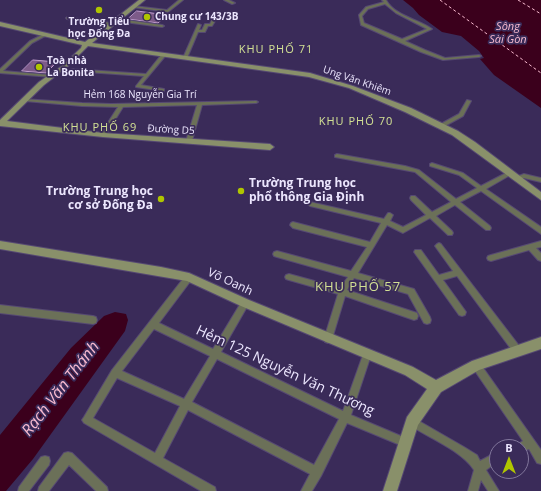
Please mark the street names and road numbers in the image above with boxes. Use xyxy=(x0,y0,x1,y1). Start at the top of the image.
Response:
street label: Ung Văn Khiêm xyxy=(321,64,393,98)
street label: Hẻm 168 Nguyễn Gia Trí xyxy=(83,89,197,101)
street label: Đường D5 xyxy=(147,123,195,137)
street label: Võ Oanh xyxy=(205,265,255,299)
street label: Hẻm 125 Nguyễn Văn Thương xyxy=(193,322,377,420)

